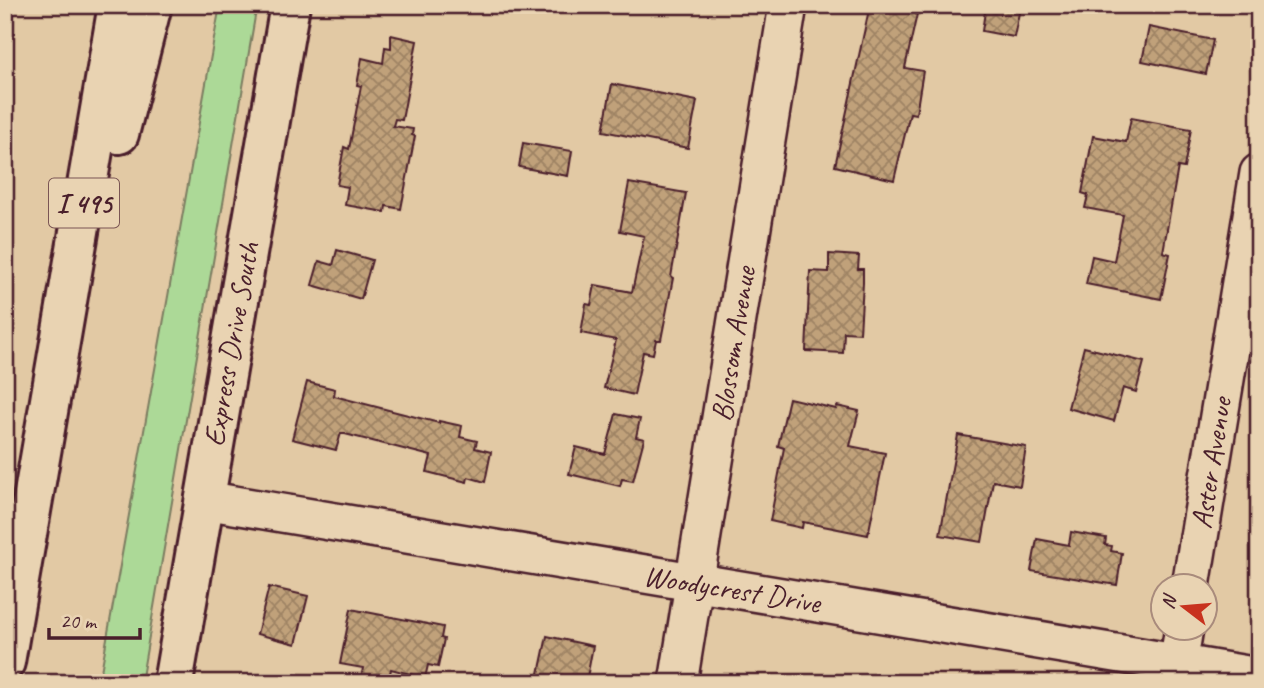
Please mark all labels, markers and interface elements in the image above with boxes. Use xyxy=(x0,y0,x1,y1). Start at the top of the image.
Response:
road number: I 495 xyxy=(49,178,119,228)
street label: Express Drive South xyxy=(194,239,268,449)
street label: Blossom Avenue xyxy=(702,262,764,424)
street label: Aster Avenue xyxy=(1182,393,1240,531)
street label: Woodycrest Drive xyxy=(641,556,825,622)
north arrow xyxy=(1148,572,1218,642)
text: N xyxy=(1155,591,1183,612)
scale bar xyxy=(49,597,140,641)
text: 20 m xyxy=(60,608,98,634)

